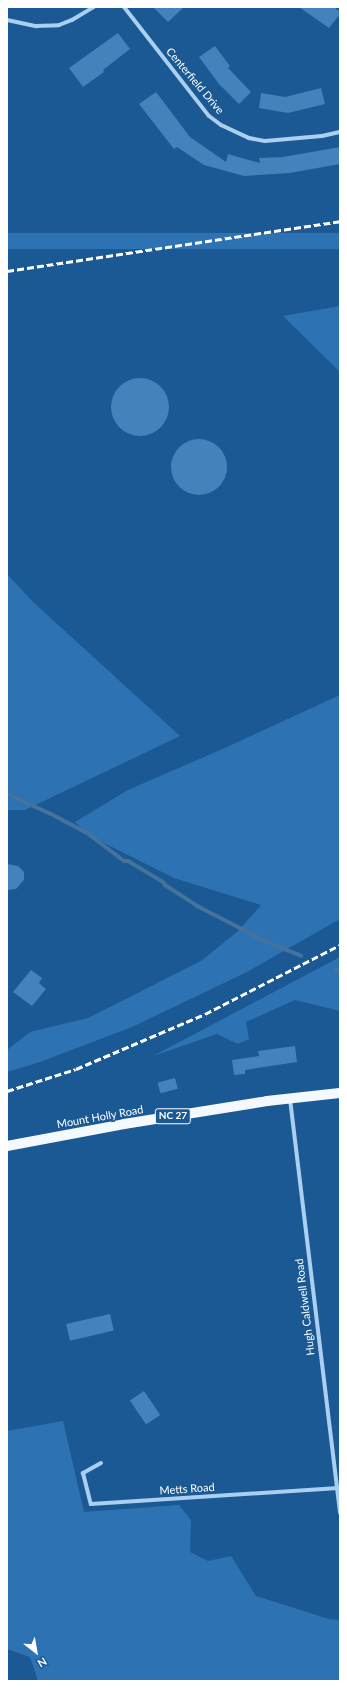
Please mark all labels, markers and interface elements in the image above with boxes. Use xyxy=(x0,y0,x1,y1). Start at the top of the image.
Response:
street label: Centerfield Drive xyxy=(163,45,227,117)
street label: Mount Holly Road xyxy=(56,1103,144,1131)
road number: NC 27 xyxy=(154,1108,192,1124)
street label: Hugh Caldwell Road xyxy=(293,1258,317,1356)
street label: Metts Road xyxy=(159,1480,215,1498)
north arrow xyxy=(16,1632,56,1672)
text: N xyxy=(35,1655,49,1670)

